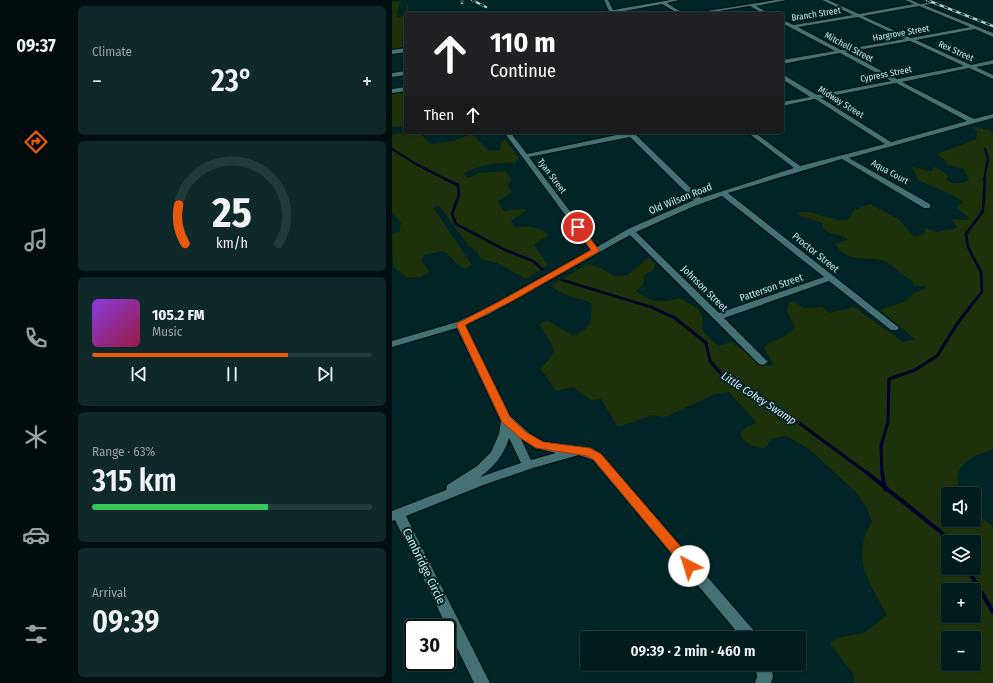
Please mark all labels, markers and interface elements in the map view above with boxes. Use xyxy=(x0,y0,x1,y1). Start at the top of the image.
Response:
street label: Branch Street xyxy=(791,5,841,23)
street label: Hargrove Street xyxy=(872,23,930,43)
text: 110 m xyxy=(490,26,556,59)
icon: ahead xyxy=(424,28,476,80)
street label: Mitchell Street xyxy=(823,30,875,64)
text: 09:37 xyxy=(16,35,56,57)
street label: Rex Street xyxy=(937,39,975,63)
text: Climate xyxy=(92,44,132,59)
text: Continue xyxy=(490,60,556,82)
text: 23° xyxy=(211,63,253,99)
street label: Cypress Street xyxy=(859,64,913,84)
text: − xyxy=(92,68,102,95)
text: + xyxy=(362,68,372,95)
street label: Midway Street xyxy=(816,84,866,120)
icon: ahead xyxy=(462,104,484,126)
text: Then xyxy=(424,106,454,124)
icon: directions xyxy=(22,128,50,156)
street label: Tyan Street xyxy=(536,157,568,195)
street label: Aqua Court xyxy=(870,158,910,186)
street label: Old Wilson Road xyxy=(647,181,714,217)
text: 25 xyxy=(211,188,252,238)
pin xyxy=(561,210,595,244)
icon: arrive xyxy=(567,216,589,238)
icon: music xyxy=(22,226,50,254)
street label: Proctor Street xyxy=(790,230,842,276)
text: km/h xyxy=(216,235,248,252)
street label: Johnson Street xyxy=(679,263,730,315)
street label: Patterson Street xyxy=(738,271,805,304)
text: 105.2 FM xyxy=(152,306,204,324)
icon: phone xyxy=(22,324,50,352)
text: Music xyxy=(152,324,182,339)
icon: previous xyxy=(128,363,150,385)
icon: pause xyxy=(221,363,243,385)
icon: next xyxy=(314,363,336,385)
water label: Little Cokey Swamp xyxy=(719,369,799,428)
icon: climate xyxy=(22,423,50,451)
text: Range · 63% xyxy=(92,444,155,459)
text: 315 km xyxy=(92,463,177,499)
map controls xyxy=(941,487,981,671)
button: sound xyxy=(941,487,981,527)
icon: car xyxy=(22,521,50,549)
street label: Cambridge Circle xyxy=(400,526,448,606)
button: layers xyxy=(941,535,981,575)
position arrow xyxy=(668,545,710,587)
button: + xyxy=(941,583,981,623)
text: Arrival xyxy=(92,585,126,600)
text: 09:39 xyxy=(92,604,159,640)
speed limit sign: 30 xyxy=(404,619,456,671)
icon: filters xyxy=(22,620,50,648)
button: − xyxy=(941,631,981,671)
text: 09:39 · 2 min · 460 m xyxy=(631,642,755,660)

